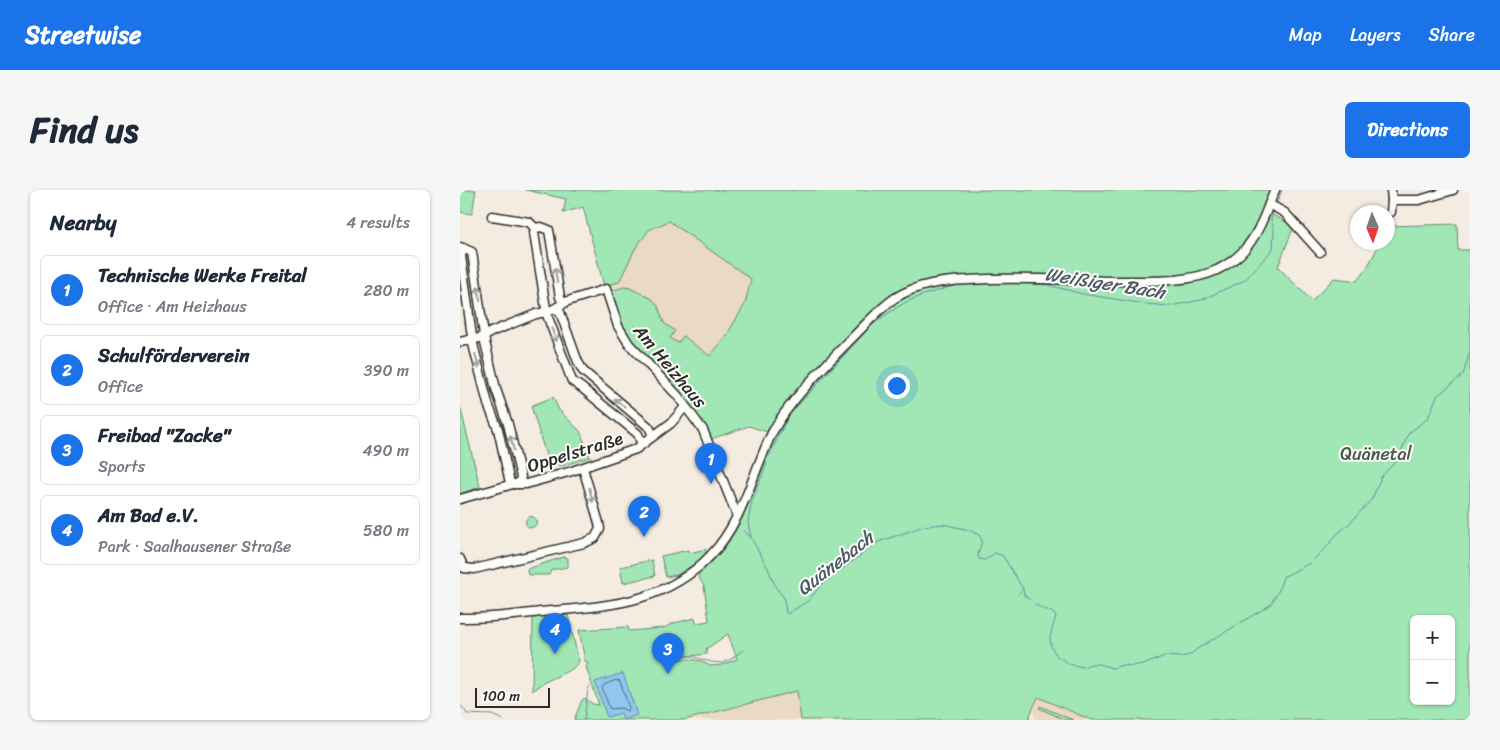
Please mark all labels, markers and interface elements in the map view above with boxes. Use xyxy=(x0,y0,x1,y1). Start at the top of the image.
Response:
text: Streetwise xyxy=(25,14,141,56)
text: Map xyxy=(1289,19,1322,51)
text: Layers xyxy=(1350,19,1401,51)
text: Share xyxy=(1429,19,1475,51)
text: Find us xyxy=(30,99,138,161)
button: Directions xyxy=(1345,102,1470,158)
text: Nearby xyxy=(50,204,116,242)
north arrow xyxy=(1350,205,1395,250)
text: 4 results xyxy=(346,208,410,237)
water label: Weißiger Bach xyxy=(1043,257,1169,309)
text: Technische Werke Freital xyxy=(98,259,307,292)
one-way arrow xyxy=(551,267,561,283)
text: 1 xyxy=(64,276,70,305)
text: 280 m xyxy=(364,276,409,305)
one-way arrow xyxy=(474,287,484,303)
text: Office · Am Heizhaus xyxy=(98,292,247,321)
street label: Am Heizhaus xyxy=(624,316,716,416)
one-way arrow xyxy=(550,327,559,343)
text: Schulförderverein xyxy=(98,339,249,372)
one-way arrow xyxy=(473,352,483,368)
text: 2 xyxy=(62,356,72,385)
text: 390 m xyxy=(364,356,409,385)
text: Office xyxy=(98,372,143,401)
your location xyxy=(884,373,910,399)
one-way arrow xyxy=(613,397,626,408)
text: Freibad "Zacke" xyxy=(98,419,231,452)
street label: Oppelstraße xyxy=(523,422,627,482)
one-way arrow xyxy=(507,435,516,451)
text: 3 xyxy=(63,436,71,465)
text: 490 m xyxy=(363,436,409,465)
park label: Quänetal xyxy=(1340,438,1413,470)
pin: 1 xyxy=(695,443,727,484)
text: Sports xyxy=(98,452,145,481)
one-way arrow xyxy=(587,487,596,503)
pin: 2 xyxy=(628,496,660,537)
text: Am Bad e.V. xyxy=(98,499,199,532)
text: 4 xyxy=(62,516,72,545)
text: 580 m xyxy=(363,516,409,545)
water label: Quänebach xyxy=(789,521,883,604)
text: Park · Saalhausener Straße xyxy=(98,532,291,561)
pin: 4 xyxy=(539,613,571,654)
map controls xyxy=(1410,615,1455,705)
button: + xyxy=(1410,615,1455,660)
pin: 3 xyxy=(652,633,684,674)
button: − xyxy=(1410,660,1455,705)
text: 100 m xyxy=(482,684,520,709)
scale bar xyxy=(475,685,550,708)

